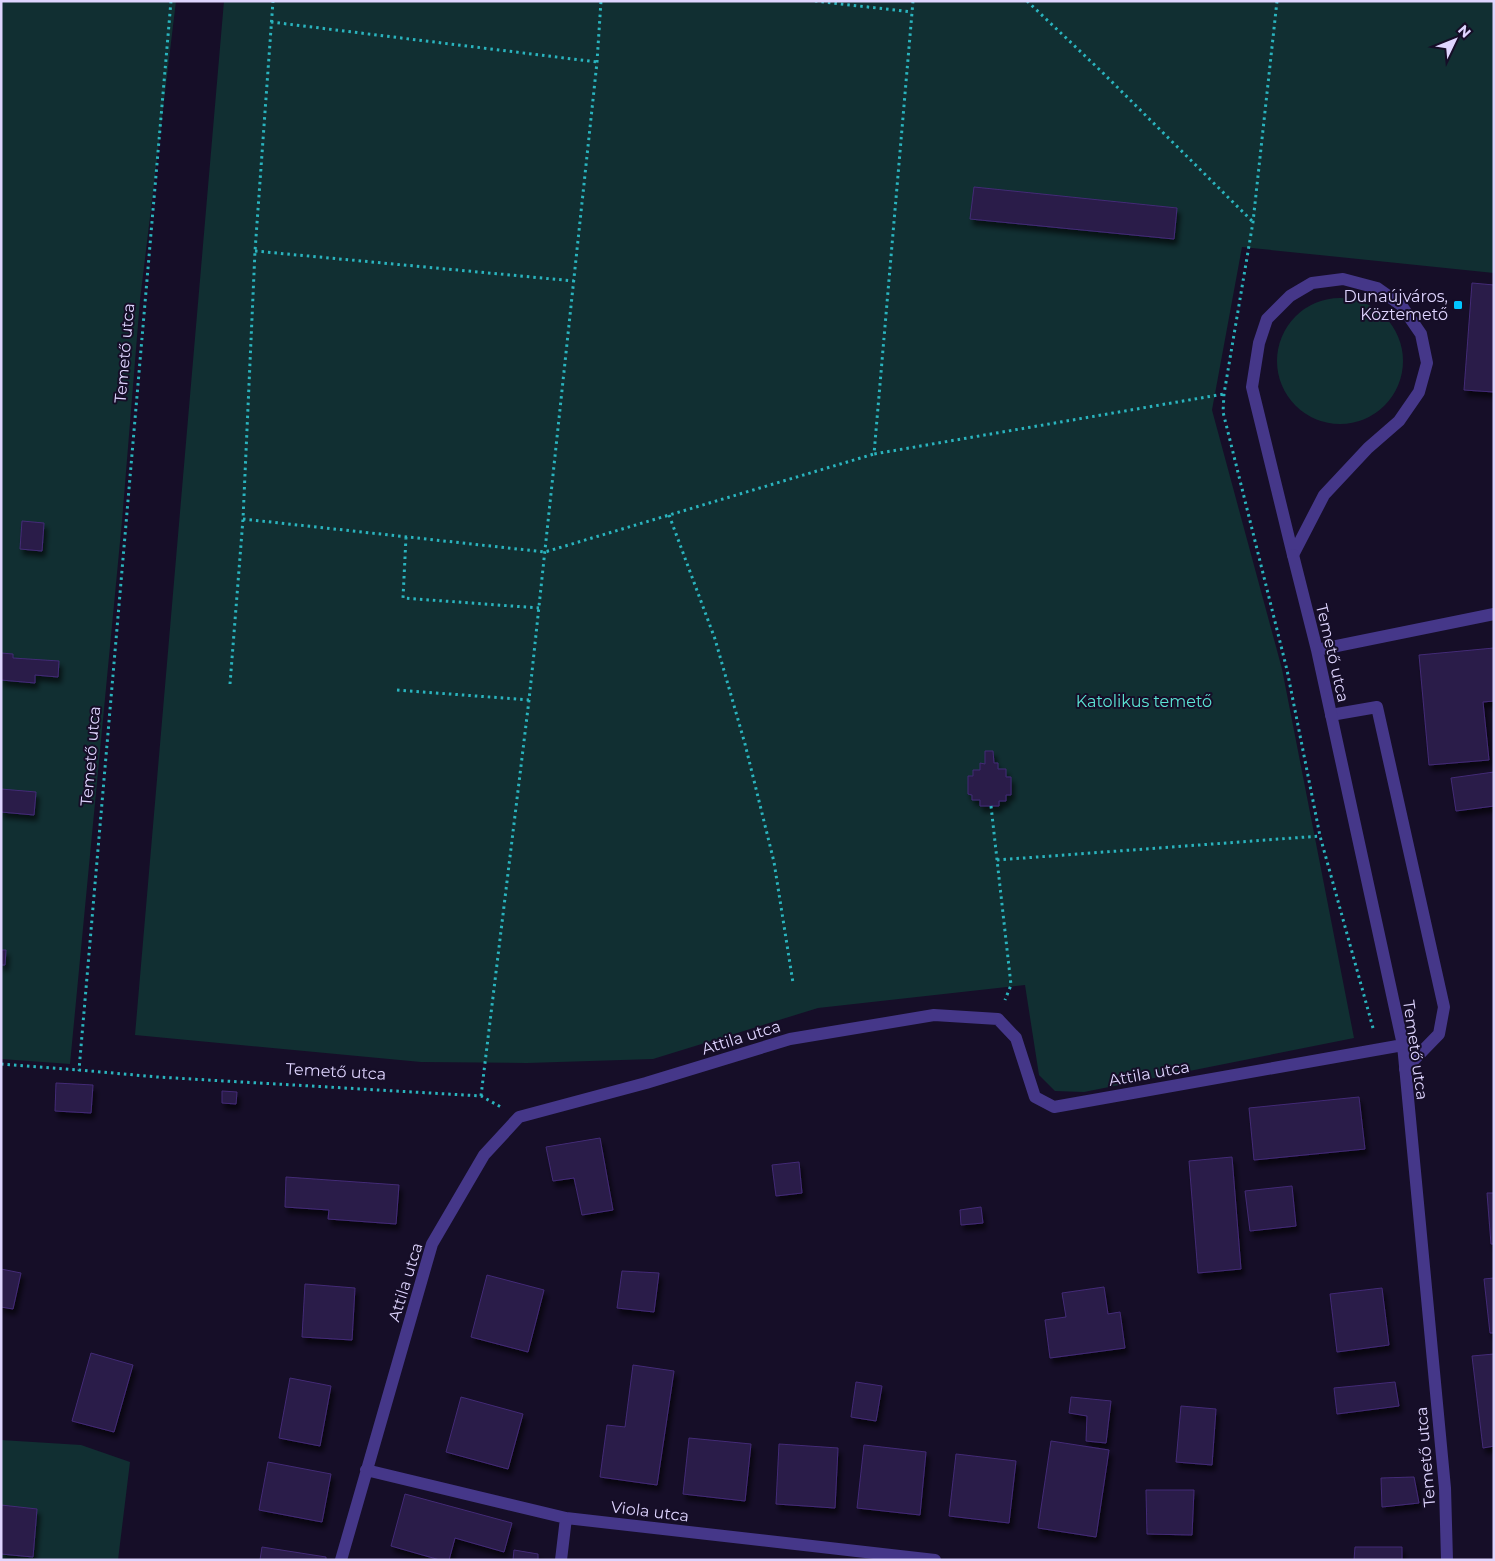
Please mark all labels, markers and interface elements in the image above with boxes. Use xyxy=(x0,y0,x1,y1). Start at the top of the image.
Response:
north arrow xyxy=(1430,15,1480,65)
text: N xyxy=(1454,21,1475,41)
place label: Dunaújváros, Köztemető xyxy=(1343,287,1448,324)
marker: Dunaújváros, Köztemető xyxy=(1452,299,1464,311)
street label: Temető utca xyxy=(111,302,138,404)
street label: Temető utca xyxy=(1312,602,1353,704)
park label: Katolikus temető xyxy=(1076,692,1212,711)
street label: Temető utca xyxy=(77,705,104,807)
street label: Temető utca xyxy=(1399,999,1432,1101)
street label: Attila utca xyxy=(699,1016,783,1059)
street label: Attila utca xyxy=(1107,1057,1191,1090)
street label: Temető utca xyxy=(285,1059,387,1084)
street label: Attila utca xyxy=(384,1240,427,1324)
street label: Temető utca xyxy=(1412,1406,1439,1508)
street label: Viola utca xyxy=(610,1497,690,1526)

